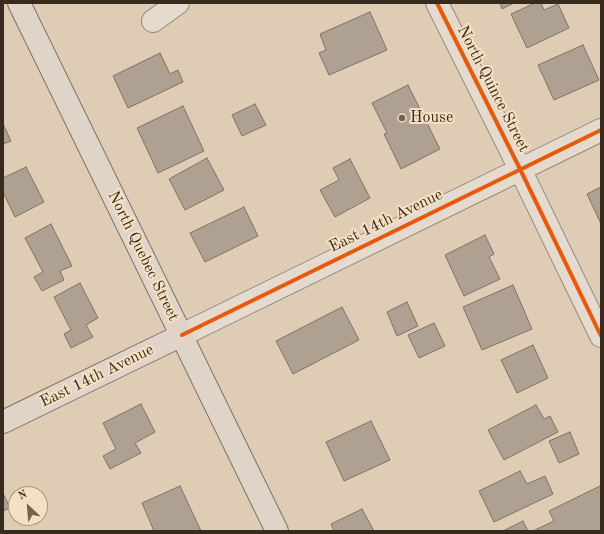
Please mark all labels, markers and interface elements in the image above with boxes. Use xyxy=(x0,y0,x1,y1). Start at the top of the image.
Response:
street label: North Quince Street xyxy=(453,22,533,156)
place label: House xyxy=(410,108,453,128)
marker: House xyxy=(397,113,407,123)
street label: East 14th Avenue xyxy=(326,185,446,257)
street label: North Quebec Street xyxy=(103,188,183,324)
street label: East 14th Avenue xyxy=(37,340,157,412)
north arrow xyxy=(8,486,48,526)
text: N xyxy=(17,489,29,502)

